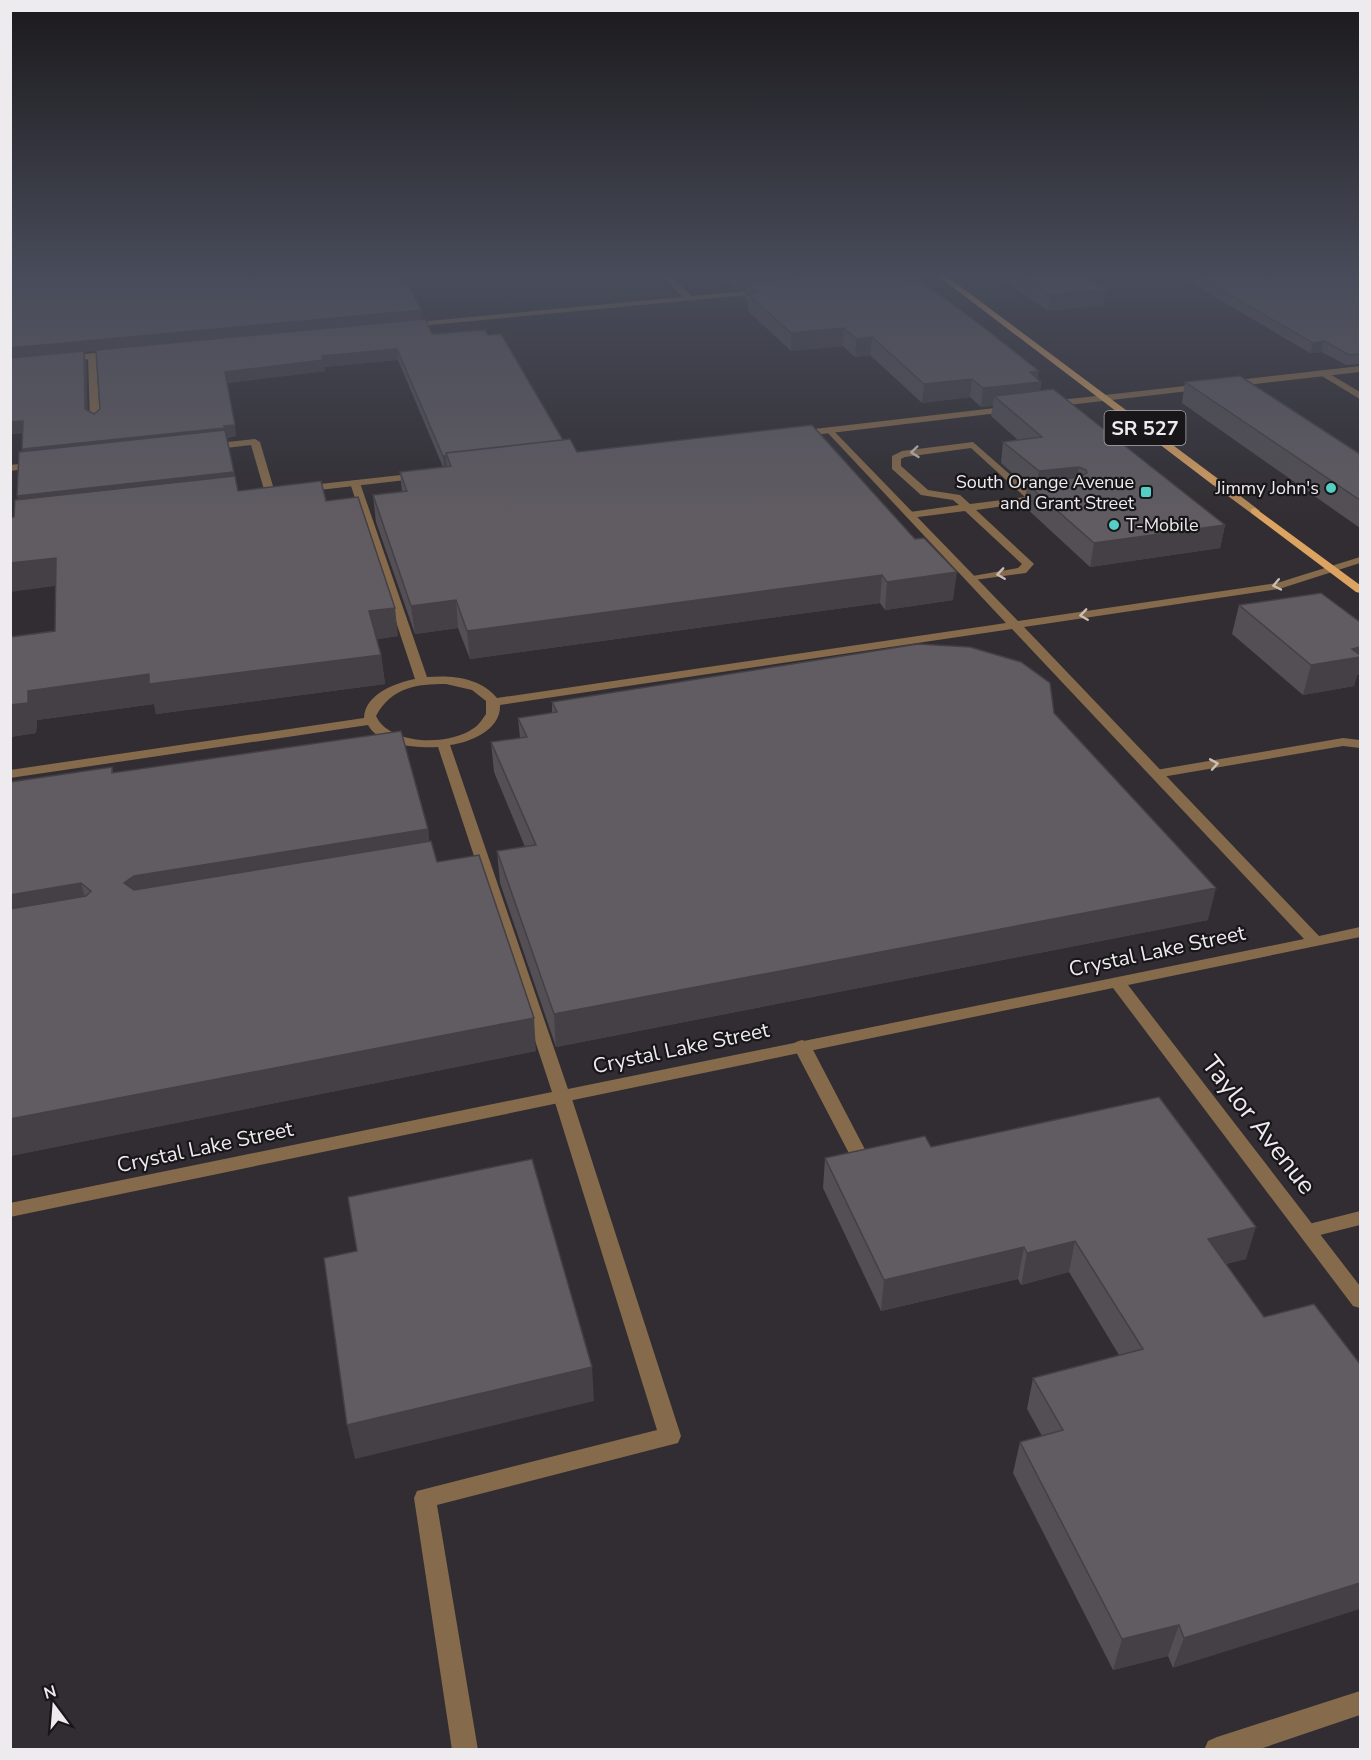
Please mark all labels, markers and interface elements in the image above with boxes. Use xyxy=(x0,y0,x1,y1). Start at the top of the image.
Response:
road number: SR 527 xyxy=(1104,411,1186,445)
one-way arrow xyxy=(910,445,919,458)
place label: South Orange Avenue and Grant Street xyxy=(956,470,1135,515)
place label: Jimmy John's xyxy=(1214,476,1319,500)
marker: Jimmy John's xyxy=(1324,481,1338,495)
marker: South Orange Avenue and Grant Street xyxy=(1139,485,1153,499)
place label: T-Mobile xyxy=(1126,513,1199,537)
marker: T-Mobile xyxy=(1107,518,1121,532)
one-way arrow xyxy=(996,568,1006,580)
one-way arrow xyxy=(1272,578,1282,591)
one-way arrow xyxy=(1079,608,1089,620)
one-way arrow xyxy=(1209,758,1219,771)
street label: Crystal Lake Street xyxy=(1066,919,1248,983)
street label: Crystal Lake Street xyxy=(590,1016,772,1080)
street label: Taylor Avenue xyxy=(1194,1048,1324,1202)
street label: Crystal Lake Street xyxy=(114,1115,296,1179)
north arrow xyxy=(24,1676,84,1736)
text: N xyxy=(41,1680,59,1705)

